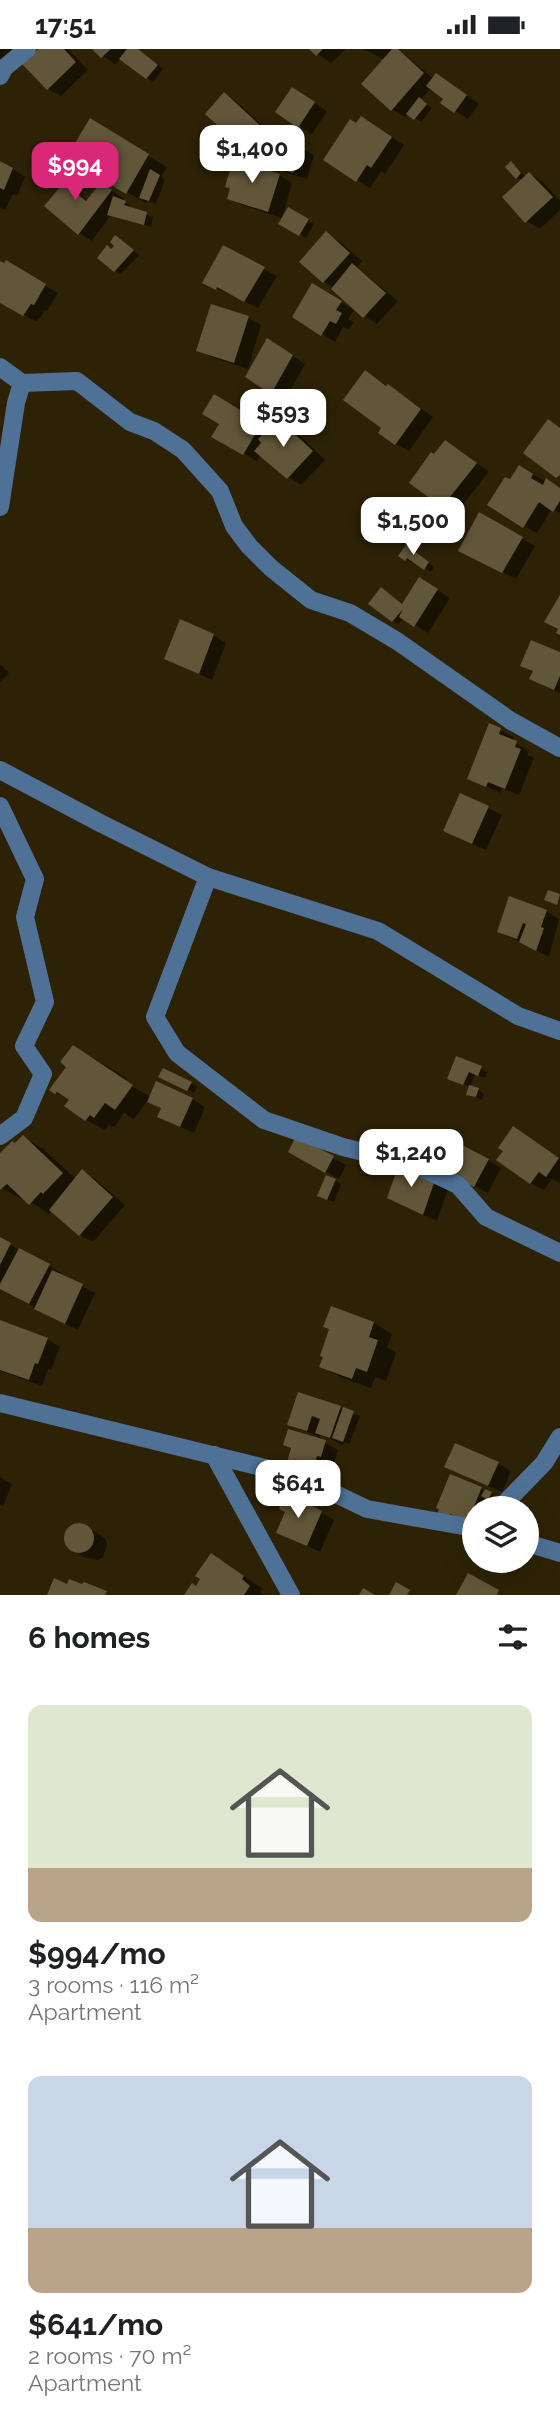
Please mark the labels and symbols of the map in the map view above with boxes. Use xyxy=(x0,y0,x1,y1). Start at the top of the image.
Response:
pin: $1,400 xyxy=(195,125,309,185)
pin: $994 xyxy=(34,143,116,202)
pin: $593 xyxy=(242,389,324,449)
pin: $1,500 xyxy=(356,497,470,557)
pin: $1,240 xyxy=(354,1129,468,1189)
pin: $641 xyxy=(257,1461,339,1520)

